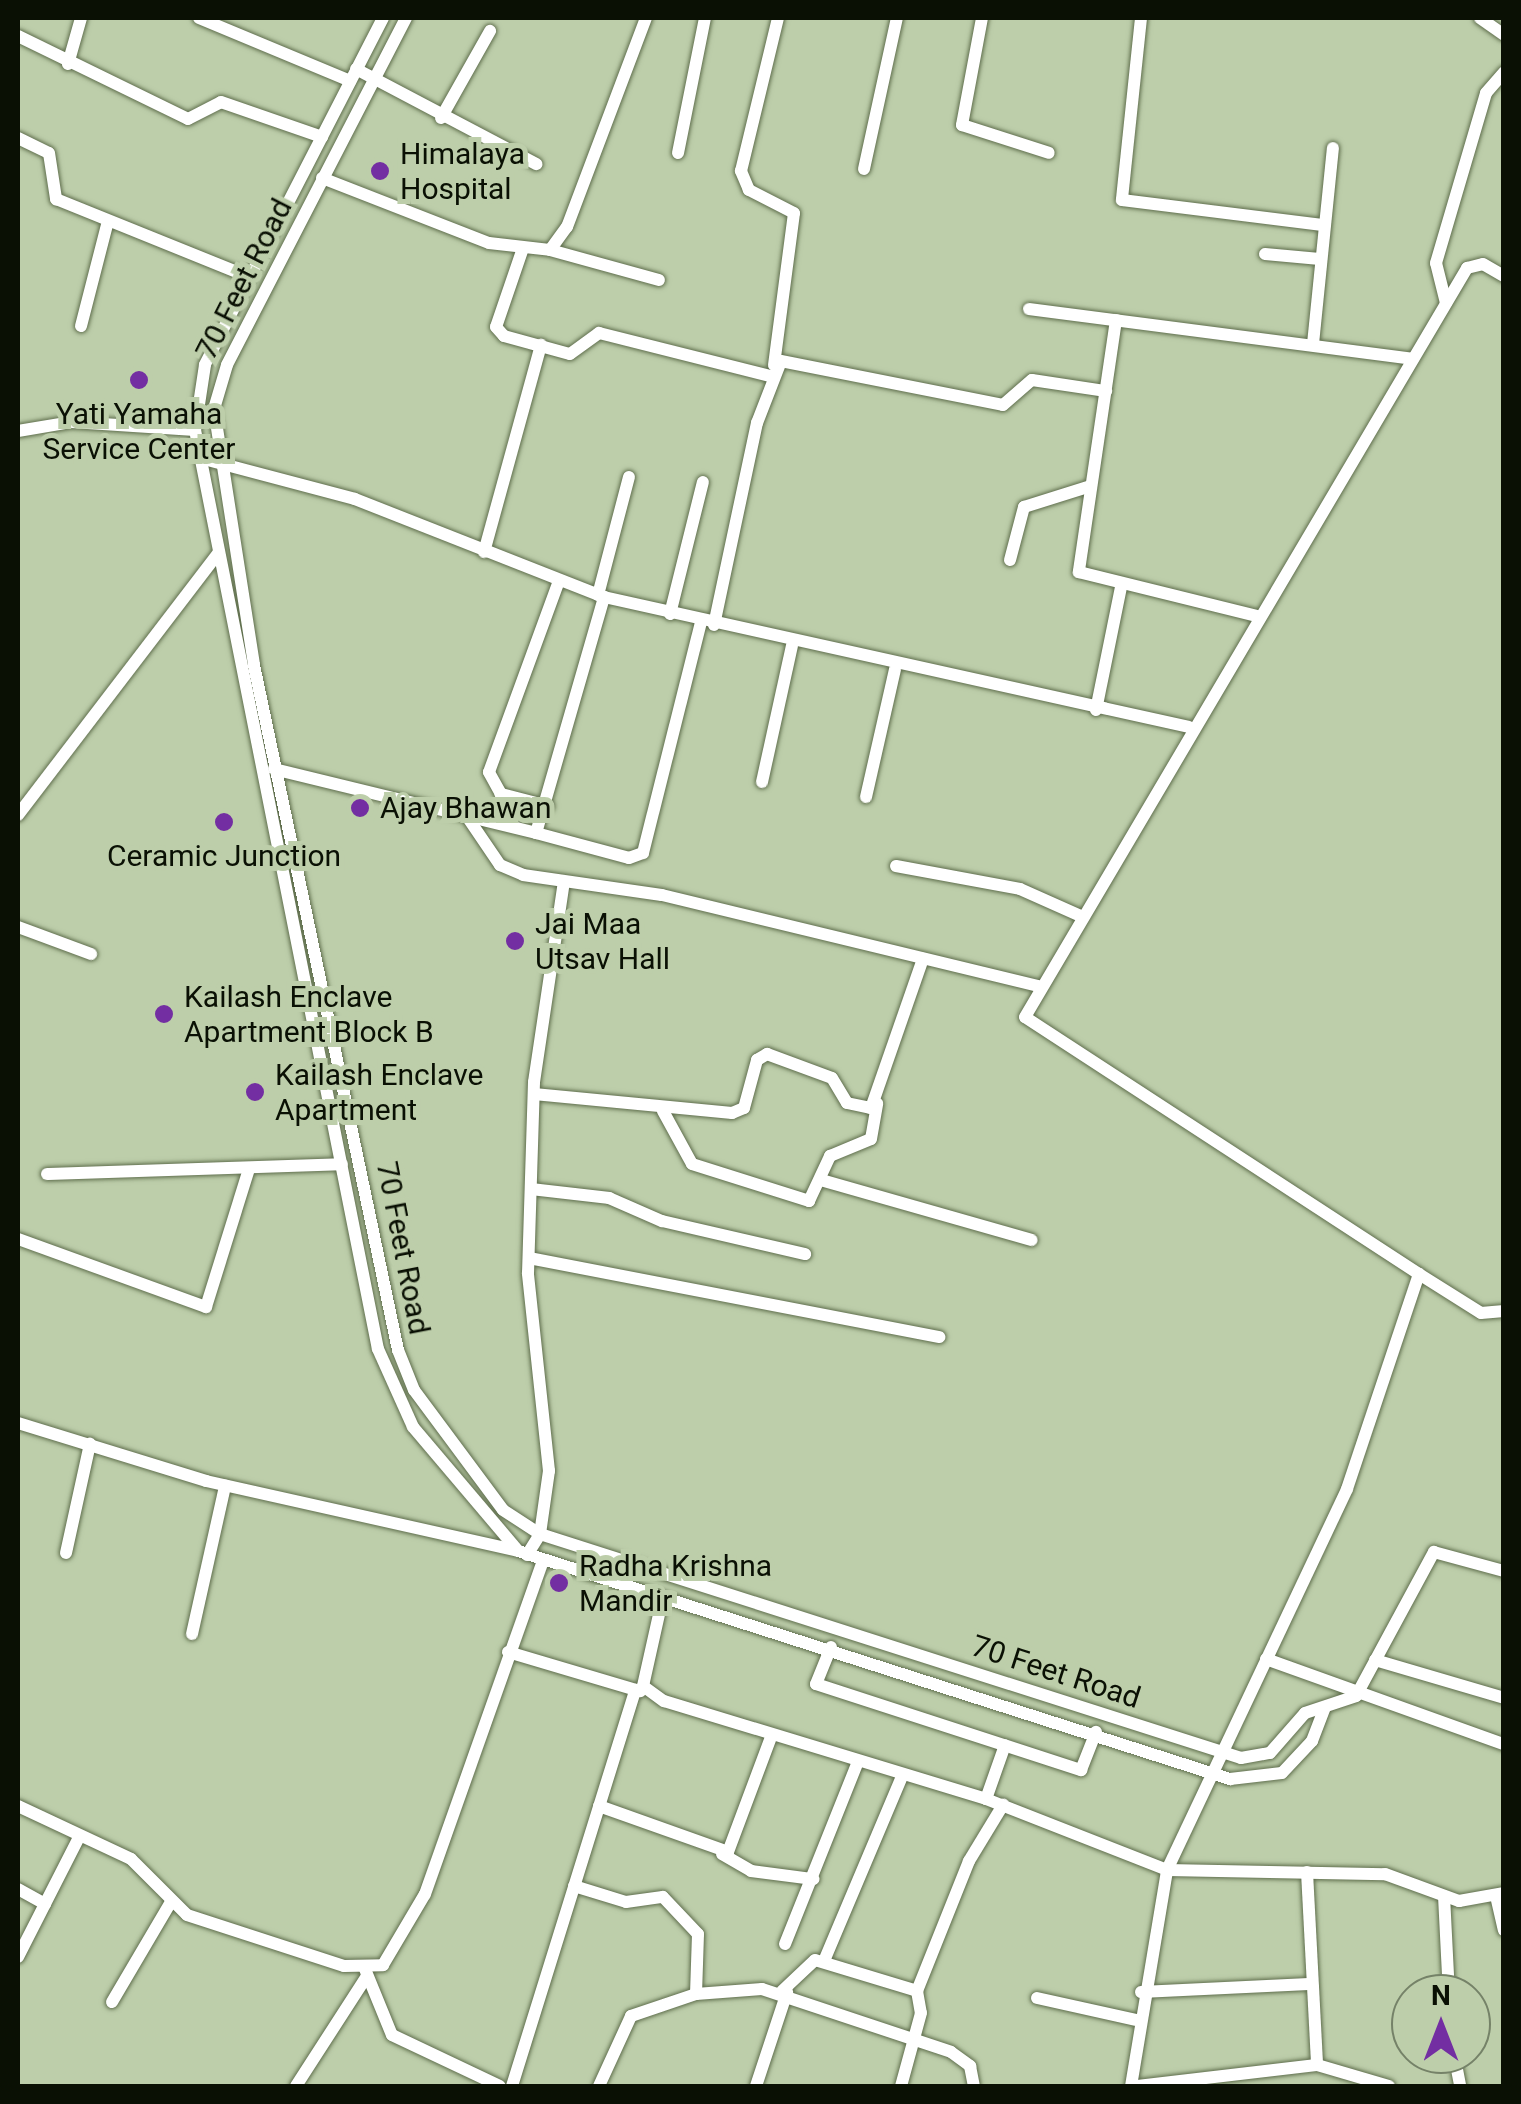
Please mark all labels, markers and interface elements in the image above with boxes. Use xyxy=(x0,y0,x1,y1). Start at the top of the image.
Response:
place label: Himalaya Hospital xyxy=(400,136,525,206)
marker: Himalaya Hospital xyxy=(369,160,391,182)
street label: 70 Feet Road xyxy=(188,193,300,365)
marker: Yati Yamaha Service Center xyxy=(128,369,150,391)
place label: Yati Yamaha Service Center xyxy=(43,396,235,466)
place label: Ajay Bhawan xyxy=(380,790,551,826)
marker: Ajay Bhawan xyxy=(349,797,371,819)
marker: Ceramic Junction xyxy=(213,811,235,833)
place label: Ceramic Junction xyxy=(107,838,341,874)
place label: Jai Maa Utsav Hall xyxy=(535,906,670,976)
marker: Jai Maa Utsav Hall xyxy=(504,930,526,952)
place label: Kailash Enclave Apartment Block B xyxy=(184,979,434,1050)
marker: Kailash Enclave Apartment Block B xyxy=(153,1003,175,1025)
place label: Kailash Enclave Apartment xyxy=(275,1057,483,1128)
marker: Kailash Enclave Apartment xyxy=(244,1081,266,1103)
street label: 70 Feet Road xyxy=(369,1159,437,1337)
place label: Radha Krishna Mandir xyxy=(579,1548,772,1618)
marker: Radha Krishna Mandir xyxy=(548,1572,570,1594)
street label: 70 Feet Road xyxy=(967,1628,1145,1716)
north arrow xyxy=(1391,1974,1491,2074)
text: N xyxy=(1431,1979,1451,2012)

